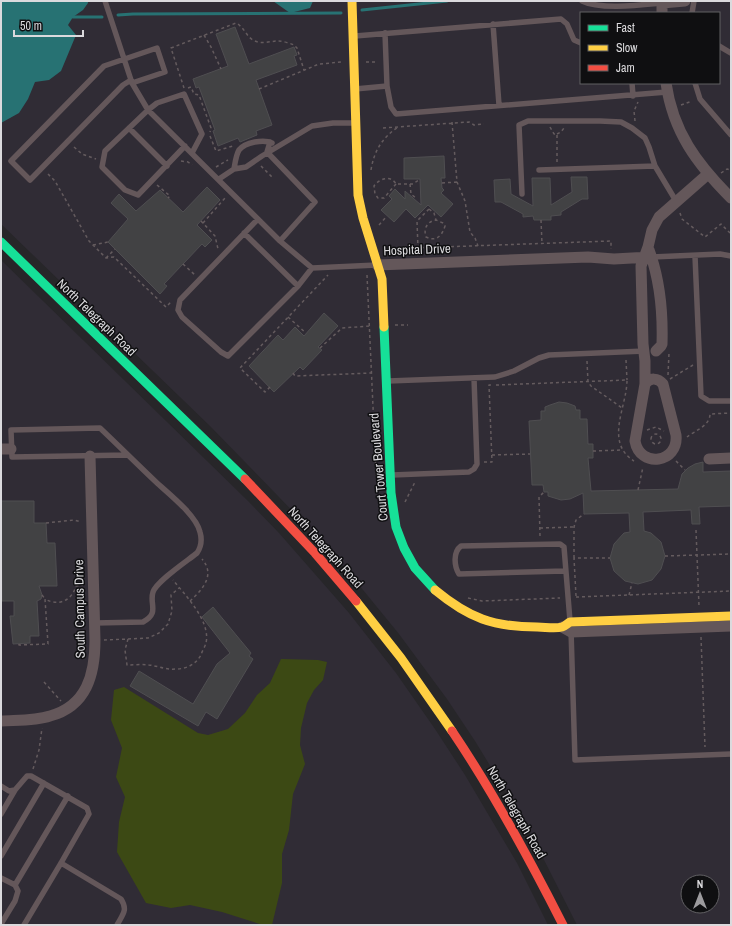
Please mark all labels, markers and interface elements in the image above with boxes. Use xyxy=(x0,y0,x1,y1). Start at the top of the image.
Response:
scale bar xyxy=(14,12,83,38)
legend xyxy=(580,12,720,84)
text: 50 m xyxy=(20,18,42,34)
text: Fast xyxy=(616,20,635,36)
text: Slow xyxy=(616,40,638,56)
text: Jam xyxy=(616,60,635,76)
street label: Hospital Drive xyxy=(383,240,451,259)
street label: North Telegraph Road xyxy=(53,275,140,360)
street label: Court Tower Boulevard xyxy=(365,412,392,522)
street label: North Telegraph Road xyxy=(284,503,367,592)
street label: South Campus Drive xyxy=(70,559,89,659)
street label: North Telegraph Road xyxy=(483,763,550,862)
north arrow xyxy=(680,874,720,914)
text: N xyxy=(697,877,703,891)

